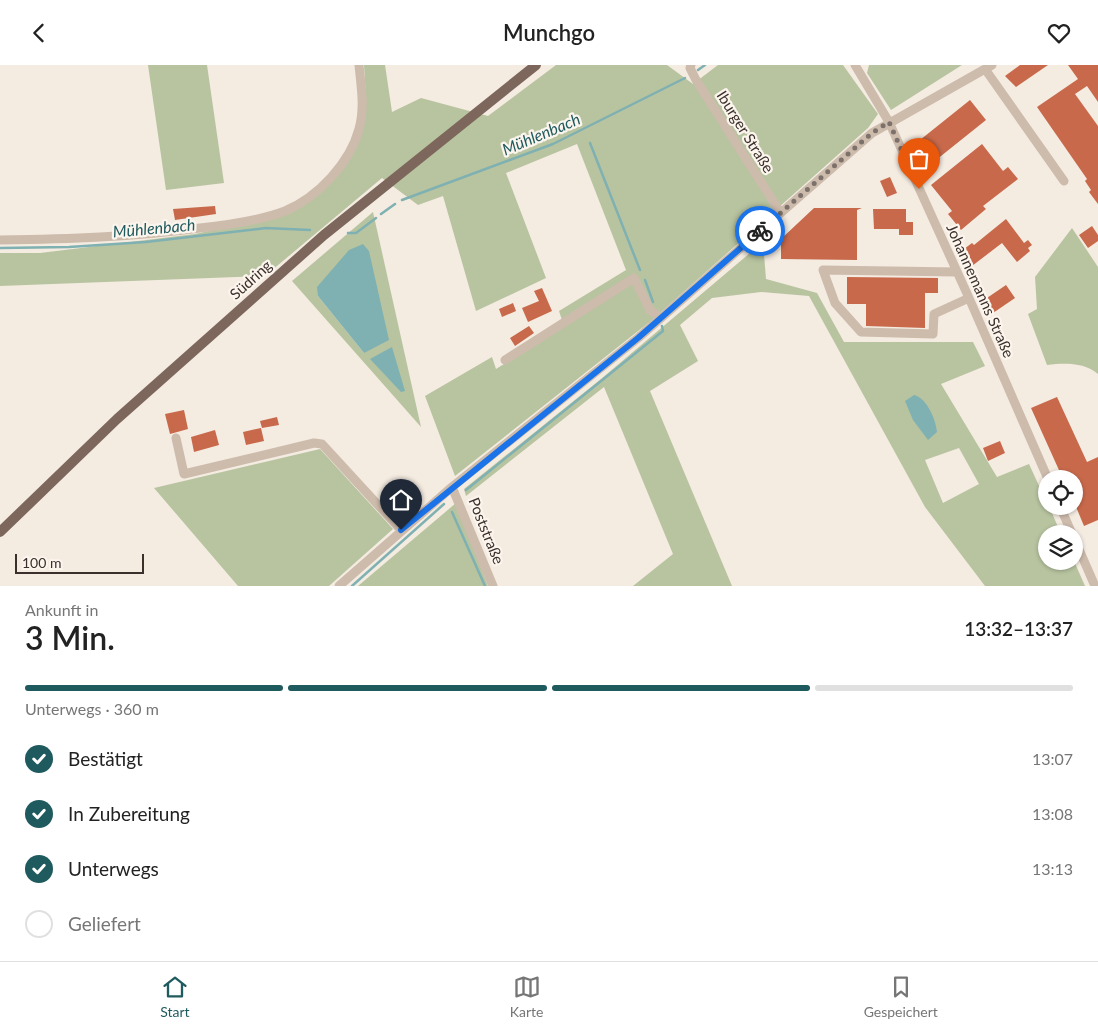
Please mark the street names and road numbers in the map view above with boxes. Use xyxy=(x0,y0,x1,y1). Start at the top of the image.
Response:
street label: Iburger Straße xyxy=(713,87,778,176)
street label: Johannemanns Straße xyxy=(943,221,1019,360)
street label: Südring xyxy=(226,256,275,303)
street label: Poststraße xyxy=(465,495,508,567)

